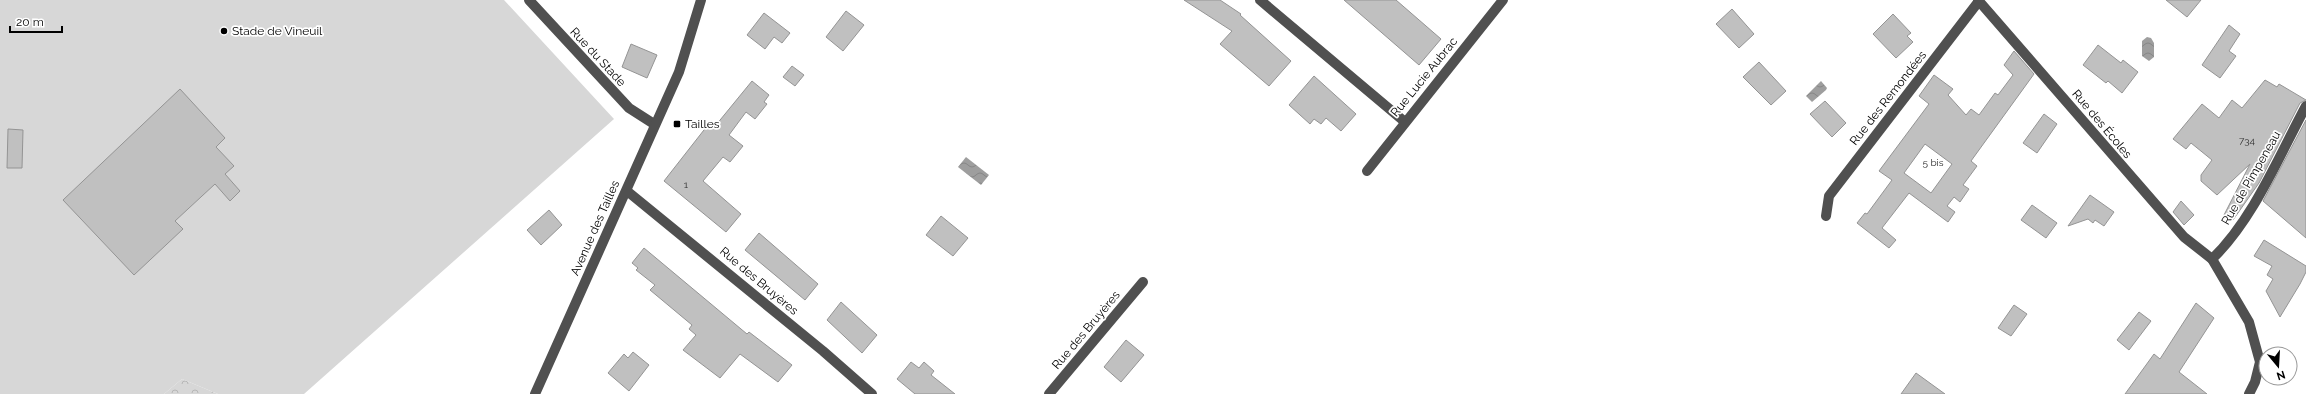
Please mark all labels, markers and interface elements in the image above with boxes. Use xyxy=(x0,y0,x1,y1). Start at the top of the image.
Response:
scale bar xyxy=(10,8,62,34)
text: 20 m xyxy=(16,15,44,29)
place label: Stade de Vineuil xyxy=(232,24,323,38)
street label: Rue du Stade xyxy=(567,25,629,89)
marker: Stade de Vineuil xyxy=(219,26,229,36)
street label: Rue Lucie Aubrac xyxy=(1388,34,1460,119)
street label: Rue des Remondées xyxy=(1847,48,1929,148)
street label: Rue des Écoles xyxy=(2069,87,2135,161)
place label: Tailles xyxy=(685,117,720,131)
marker: Tailles xyxy=(672,119,682,129)
street label: Rue de Pimpeneau xyxy=(2218,129,2284,227)
house number: 734 xyxy=(2239,135,2256,146)
house number: 5 bis xyxy=(1922,157,1944,168)
street label: Avenue des Tailles xyxy=(568,178,622,278)
house number: 1 xyxy=(684,179,689,190)
street label: Rue des Bruyères xyxy=(717,244,801,318)
street label: Rue des Bruyères xyxy=(1049,288,1123,372)
north arrow xyxy=(2258,346,2298,386)
text: N xyxy=(2275,368,2287,383)

